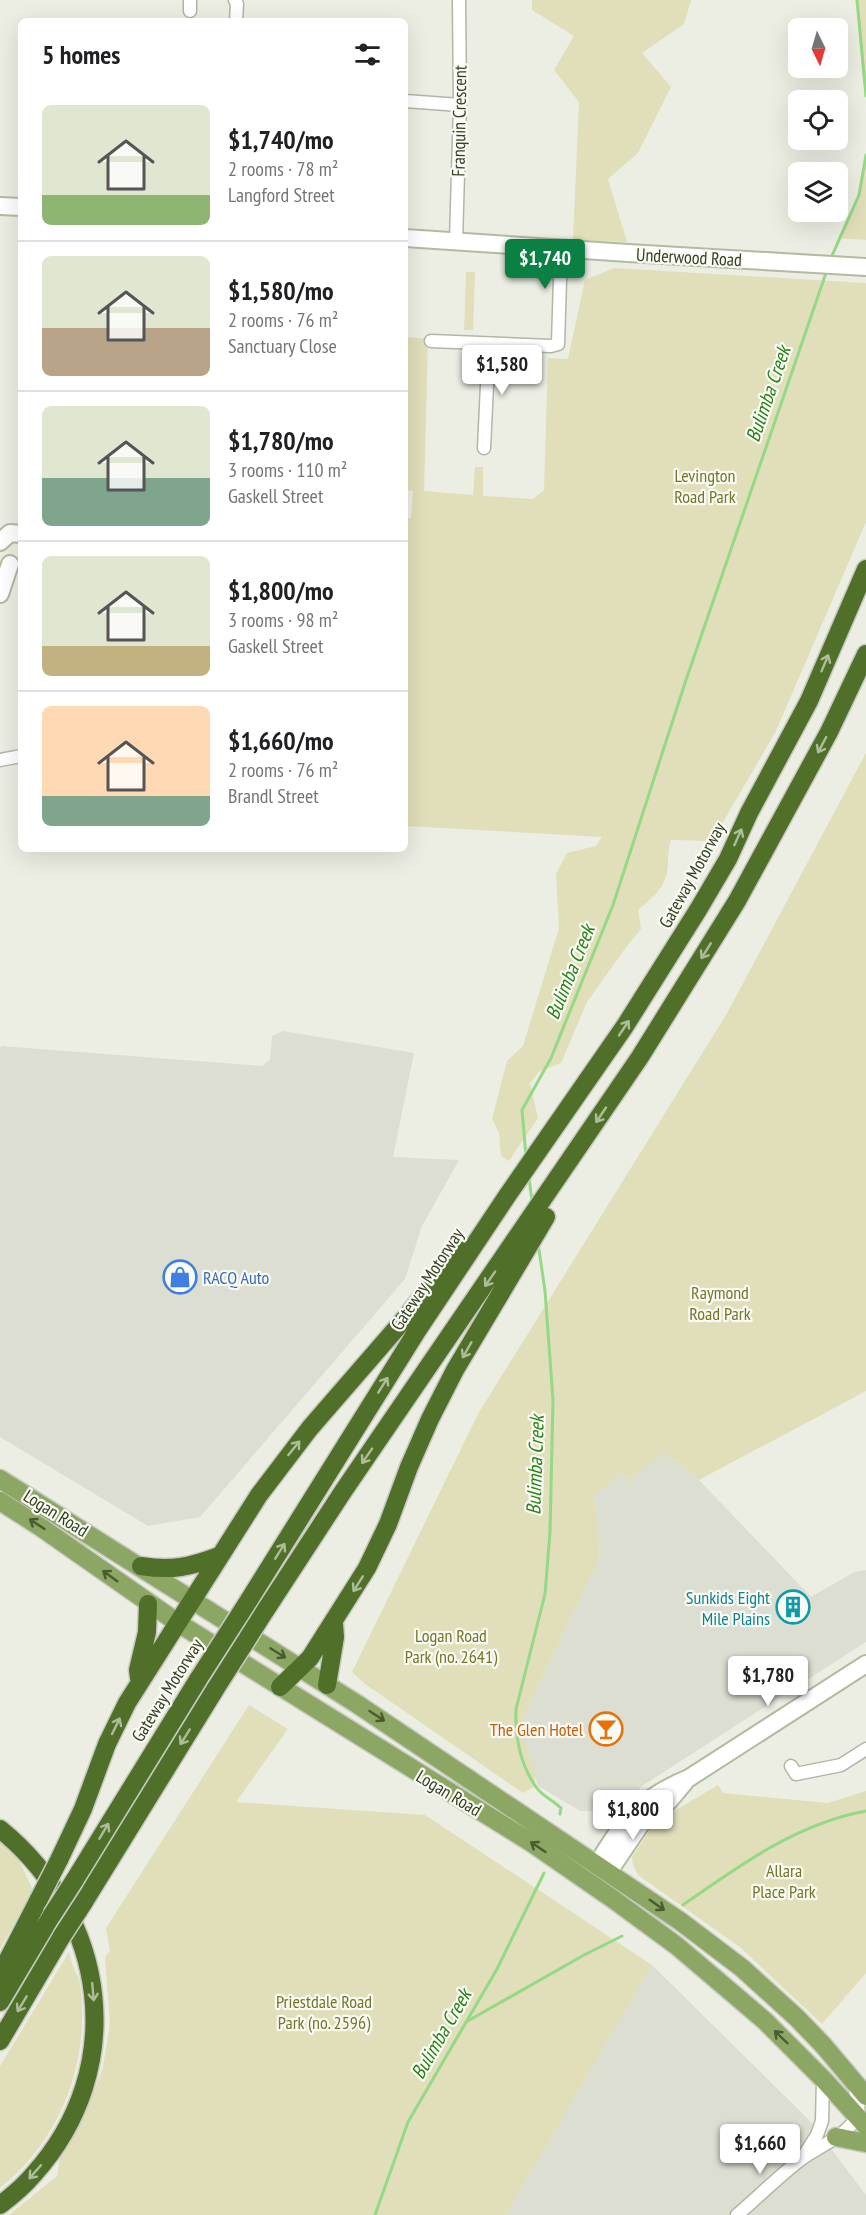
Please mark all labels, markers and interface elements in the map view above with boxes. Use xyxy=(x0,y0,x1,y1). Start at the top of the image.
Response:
north arrow xyxy=(788,18,848,78)
map controls xyxy=(788,18,848,222)
text: 5 homes xyxy=(42,38,120,71)
icon: filters xyxy=(351,38,384,71)
street label: Franquin Crescent xyxy=(447,65,471,177)
button: locate xyxy=(788,90,848,150)
text: $1,740/mo xyxy=(228,123,334,156)
icon: home xyxy=(90,129,162,201)
text: 2 rooms · 78 m² xyxy=(228,156,338,182)
button: layers xyxy=(788,162,848,222)
text: Langford Street xyxy=(228,182,335,208)
pin: $1,740 xyxy=(496,239,594,290)
street label: Underwood Road xyxy=(636,243,742,271)
text: $1,740 xyxy=(519,245,571,271)
text: $1,580/mo xyxy=(228,274,334,307)
icon: home xyxy=(90,280,162,352)
text: 2 rooms · 76 m² xyxy=(228,307,338,333)
text: Sanctuary Close xyxy=(228,333,337,359)
water label: Bulimba Creek xyxy=(740,341,797,445)
pin: $1,580 xyxy=(453,345,551,396)
text: $1,580 xyxy=(476,351,528,377)
text: $1,780/mo xyxy=(228,424,334,457)
icon: home xyxy=(90,430,162,502)
text: 3 rooms · 110 m² xyxy=(228,457,347,483)
park label: Levington Road Park xyxy=(674,464,736,508)
text: Gaskell Street xyxy=(228,483,323,509)
text: $1,800/mo xyxy=(228,574,334,607)
icon: home xyxy=(90,580,162,652)
text: 3 rooms · 98 m² xyxy=(228,607,338,633)
text: Gaskell Street xyxy=(228,633,323,659)
one-way arrow xyxy=(821,654,832,672)
text: $1,660/mo xyxy=(228,724,334,757)
icon: home xyxy=(90,730,162,802)
one-way arrow xyxy=(816,735,827,753)
text: 2 rooms · 76 m² xyxy=(228,757,338,783)
text: Brandl Street xyxy=(228,783,319,809)
street label: Gateway Motorway xyxy=(653,818,731,932)
one-way arrow xyxy=(733,829,745,847)
water label: Bulimba Creek xyxy=(539,919,602,1023)
one-way arrow xyxy=(700,942,712,959)
one-way arrow xyxy=(618,1020,630,1036)
one-way arrow xyxy=(595,1106,607,1123)
street label: Gateway Motorway xyxy=(385,1223,469,1334)
shop icon: RACQ Auto xyxy=(162,1259,198,1295)
place label: RACQ Auto xyxy=(203,1266,270,1289)
one-way arrow xyxy=(484,1270,496,1286)
park label: Raymond Road Park xyxy=(689,1281,751,1325)
one-way arrow xyxy=(461,1341,473,1358)
one-way arrow xyxy=(377,1377,389,1394)
water label: Bulimba Creek xyxy=(520,1413,550,1515)
one-way arrow xyxy=(287,1441,300,1457)
one-way arrow xyxy=(361,1448,373,1464)
street label: Logan Road xyxy=(19,1484,93,1542)
one-way arrow xyxy=(28,1518,45,1531)
one-way arrow xyxy=(274,1543,286,1560)
one-way arrow xyxy=(103,1570,119,1582)
one-way arrow xyxy=(352,1575,364,1592)
place label: Sunkids Eight Mile Plains xyxy=(686,1586,770,1630)
building icon: Sunkids Eight Mile Plains xyxy=(775,1589,811,1625)
park label: Logan Road Park (no. 2641) xyxy=(405,1624,498,1668)
street label: Gateway Motorway xyxy=(126,1634,208,1746)
one-way arrow xyxy=(269,1648,286,1660)
pin: $1,780 xyxy=(719,1656,817,1707)
text: $1,780 xyxy=(742,1662,794,1688)
one-way arrow xyxy=(368,1711,385,1723)
bar icon: The Glen Hotel xyxy=(588,1711,624,1747)
one-way arrow xyxy=(110,1717,122,1735)
place label: The Glen Hotel xyxy=(490,1718,584,1741)
one-way arrow xyxy=(179,1728,191,1745)
street label: Logan Road xyxy=(412,1765,486,1821)
pin: $1,800 xyxy=(584,1790,682,1841)
text: $1,800 xyxy=(607,1796,659,1822)
one-way arrow xyxy=(98,1823,110,1840)
one-way arrow xyxy=(530,1841,547,1853)
park label: Allara Place Park xyxy=(752,1859,816,1903)
one-way arrow xyxy=(648,1899,664,1911)
one-way arrow xyxy=(88,1982,99,2002)
water label: Bulimba Creek xyxy=(405,1982,478,2084)
park label: Priestdale Road Park (no. 2596) xyxy=(276,1990,372,2034)
one-way arrow xyxy=(15,1995,27,2012)
one-way arrow xyxy=(774,2030,789,2045)
pin: $1,660 xyxy=(711,2124,809,2175)
text: $1,660 xyxy=(734,2130,786,2156)
one-way arrow xyxy=(28,2164,42,2180)

